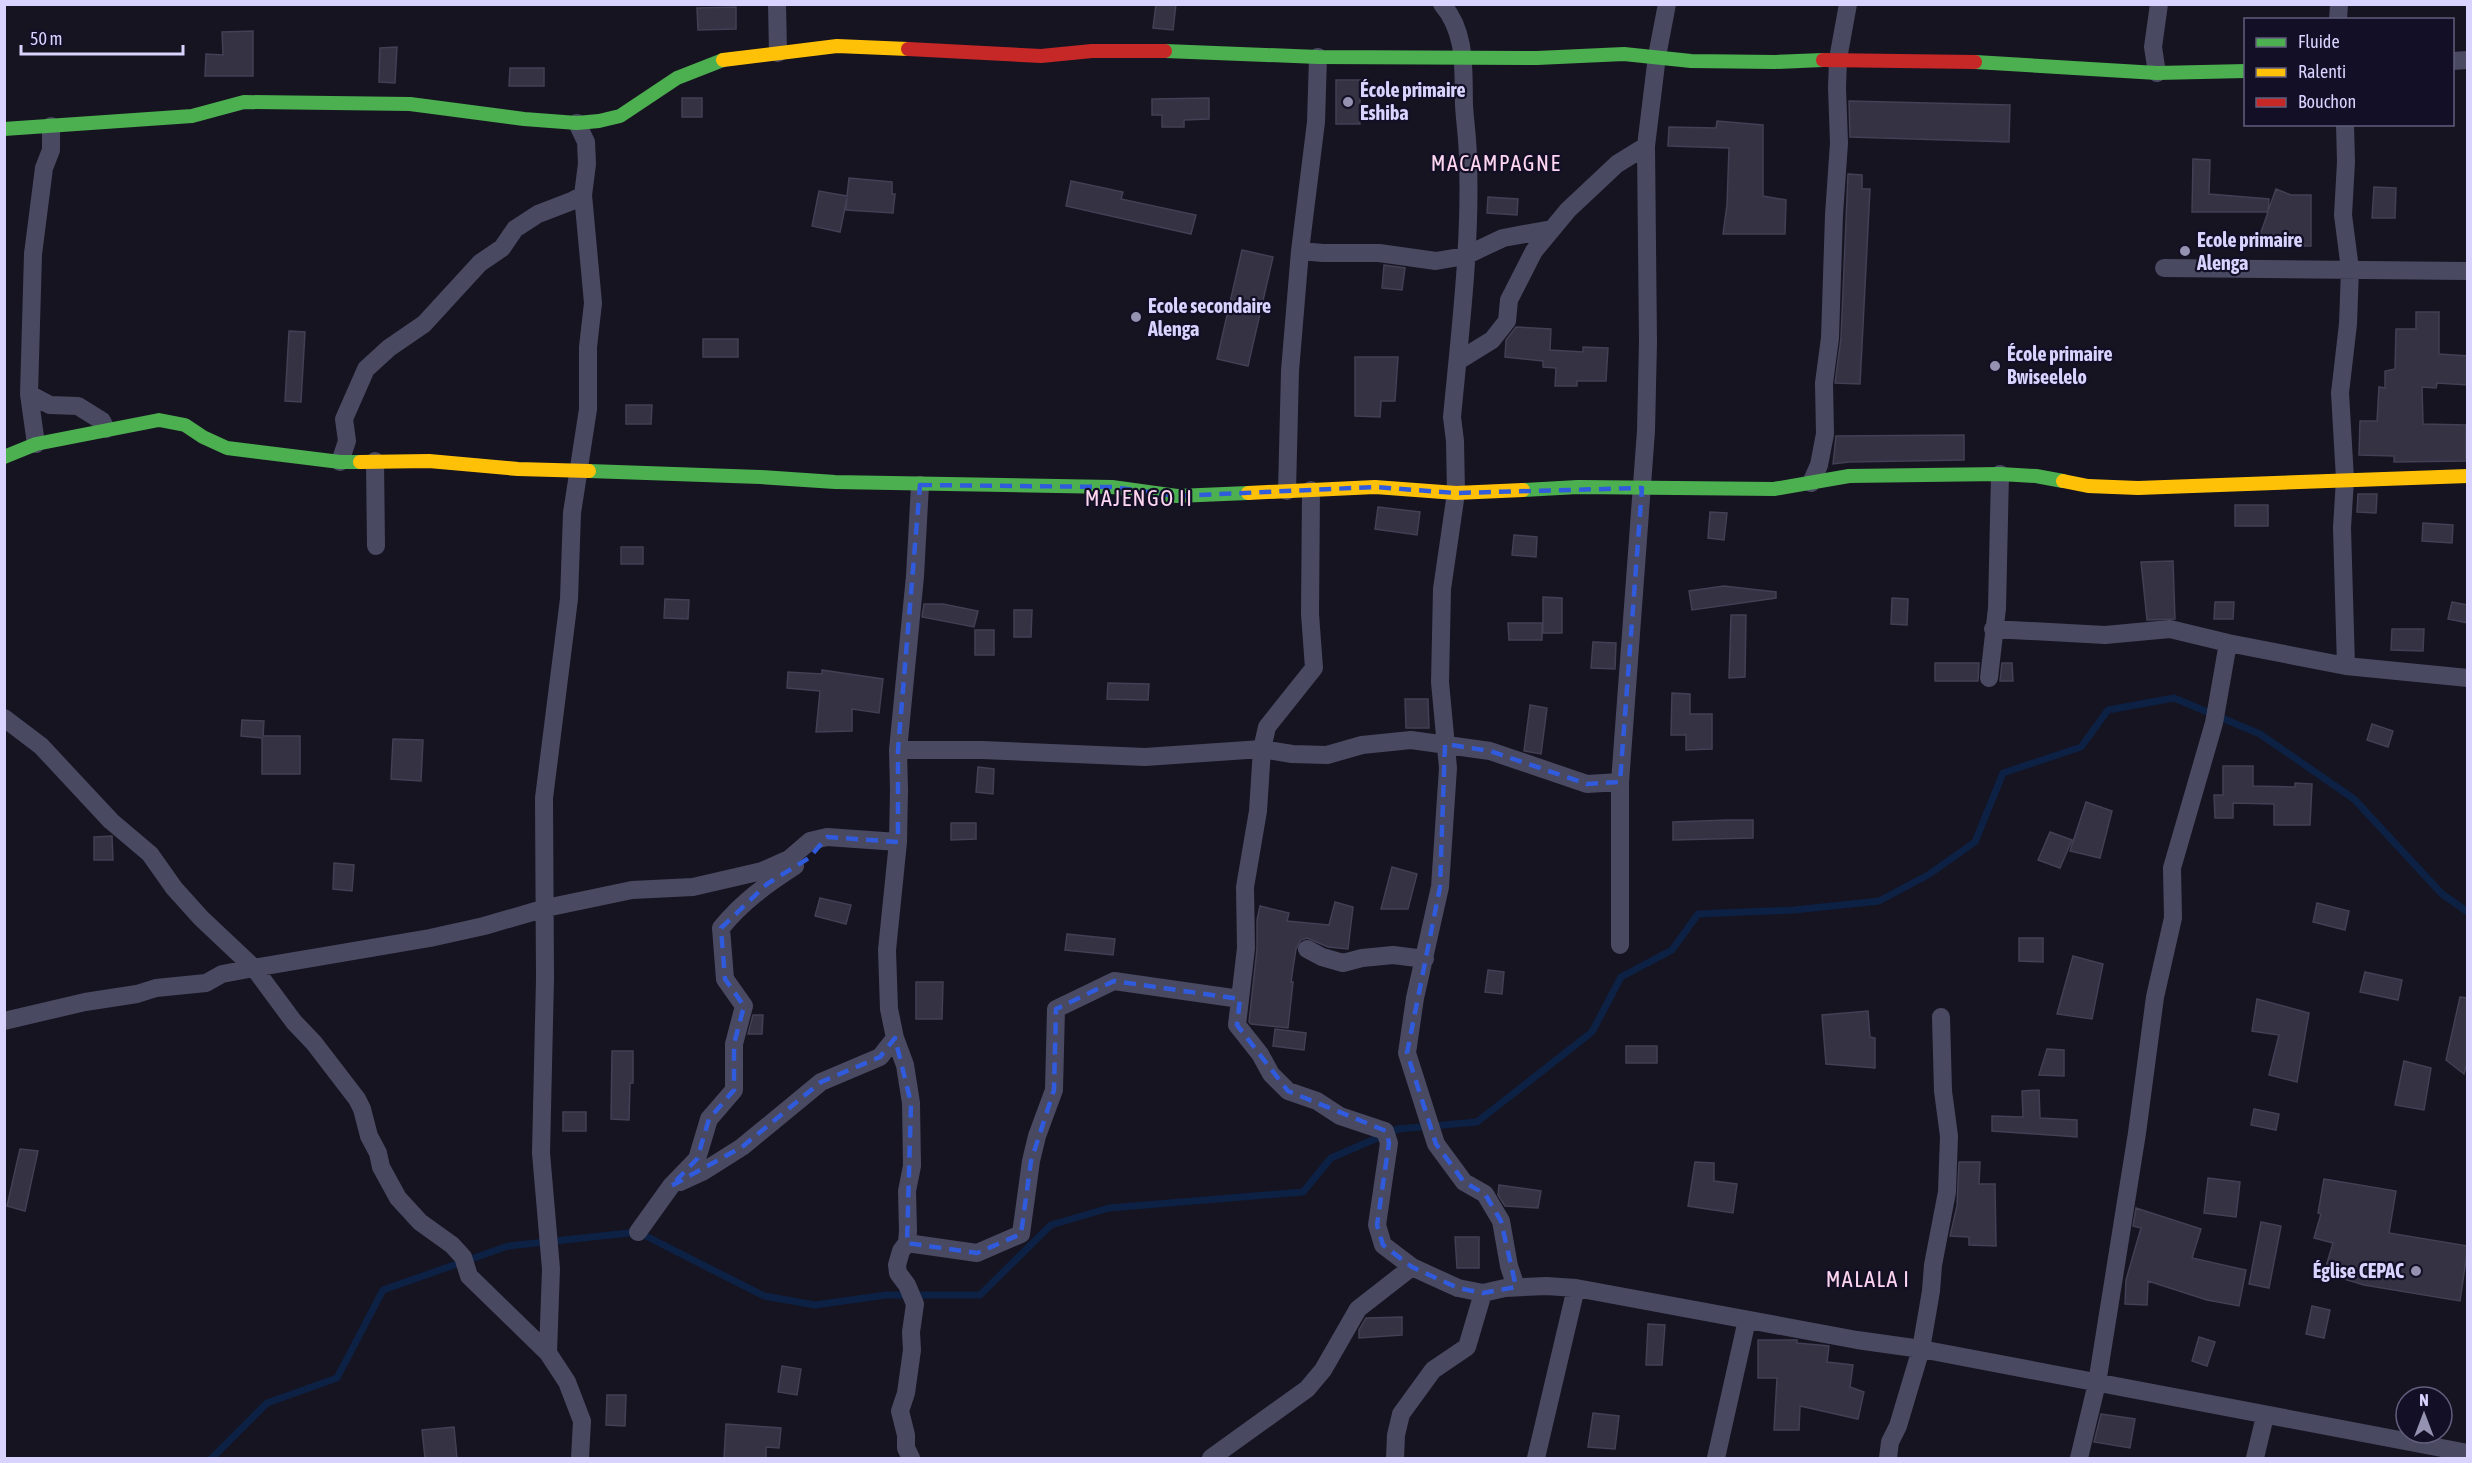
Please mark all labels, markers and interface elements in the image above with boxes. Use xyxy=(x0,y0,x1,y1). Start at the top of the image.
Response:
scale bar xyxy=(21,18,183,56)
legend xyxy=(2244,18,2454,126)
text: 50 m xyxy=(30,28,62,49)
text: Fluide xyxy=(2298,31,2340,52)
text: Ralenti xyxy=(2298,61,2346,82)
place label: École primaire Eshiba xyxy=(1360,78,1466,124)
text: Bouchon xyxy=(2298,91,2356,112)
marker: École primaire Eshiba xyxy=(1341,95,1355,109)
district label: MACAMPAGNE xyxy=(1431,150,1561,176)
place label: Ecole primaire Alenga xyxy=(2196,228,2303,274)
marker: Ecole primaire Alenga xyxy=(2178,244,2192,258)
place label: Ecole secondaire Alenga xyxy=(1147,294,1271,340)
marker: Ecole secondaire Alenga xyxy=(1129,310,1143,324)
place label: École primaire Bwiseelelo xyxy=(2007,342,2113,388)
marker: École primaire Bwiseelelo xyxy=(1988,359,2002,373)
district label: MAJENGO II xyxy=(1085,485,1193,511)
place label: Église CEPAC xyxy=(2313,1259,2404,1282)
marker: Église CEPAC xyxy=(2409,1264,2423,1278)
district label: MALALA I xyxy=(1826,1266,1910,1292)
north arrow xyxy=(2394,1385,2454,1445)
text: N xyxy=(2419,1391,2429,1409)

